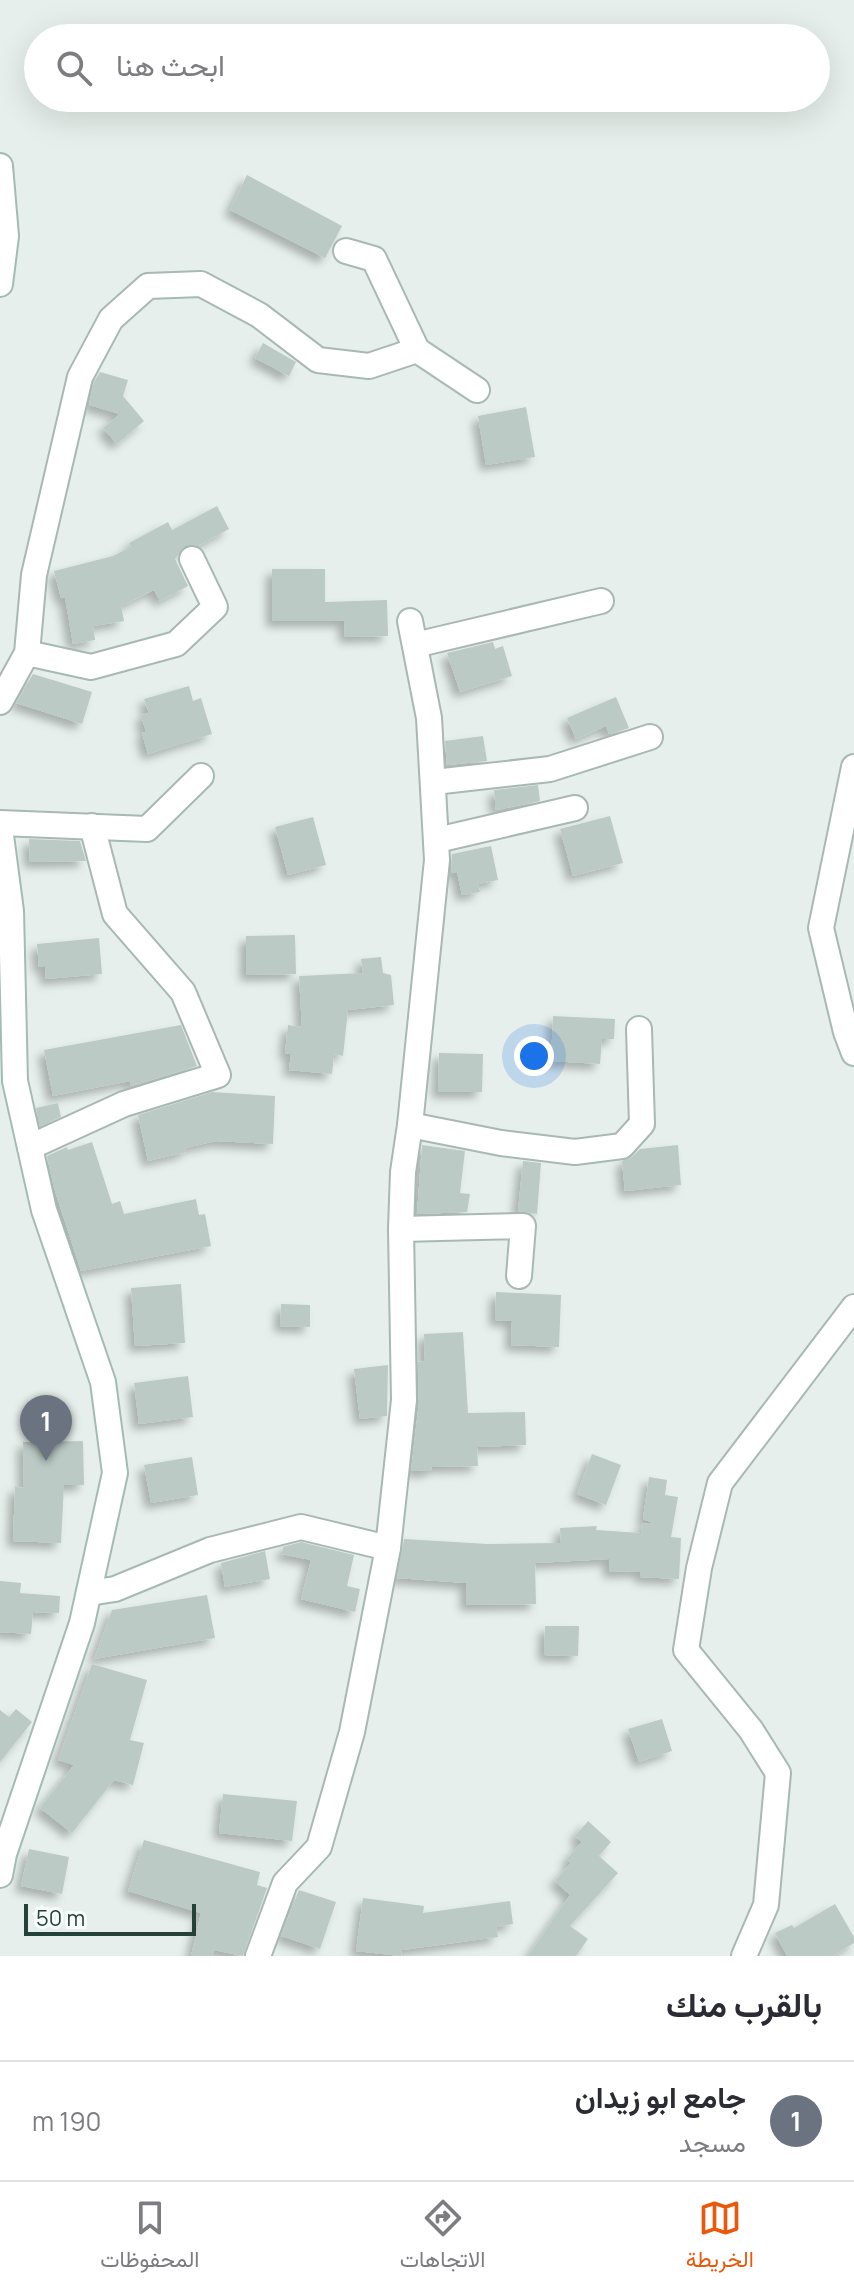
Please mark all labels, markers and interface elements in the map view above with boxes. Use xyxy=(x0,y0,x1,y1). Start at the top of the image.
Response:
search box xyxy=(24,24,830,112)
text: ابحث هنا xyxy=(116,44,225,85)
icon: search xyxy=(52,46,96,90)
your location xyxy=(514,1036,554,1076)
pin: 1 xyxy=(20,1395,72,1461)
scale bar xyxy=(24,1900,196,1936)
text: 50 m xyxy=(36,1903,85,1933)
text: بالقرب منك xyxy=(666,1981,822,2027)
text: جامع ابو زيدان xyxy=(575,2076,746,2117)
text: 190 m xyxy=(32,2103,101,2139)
text: 1 xyxy=(790,2103,802,2139)
text: مسجد xyxy=(679,2124,746,2160)
tab: المحفوظات xyxy=(100,2196,199,2279)
tab: الاتجاهات xyxy=(400,2196,485,2279)
tab: الخريطة xyxy=(686,2196,754,2279)

